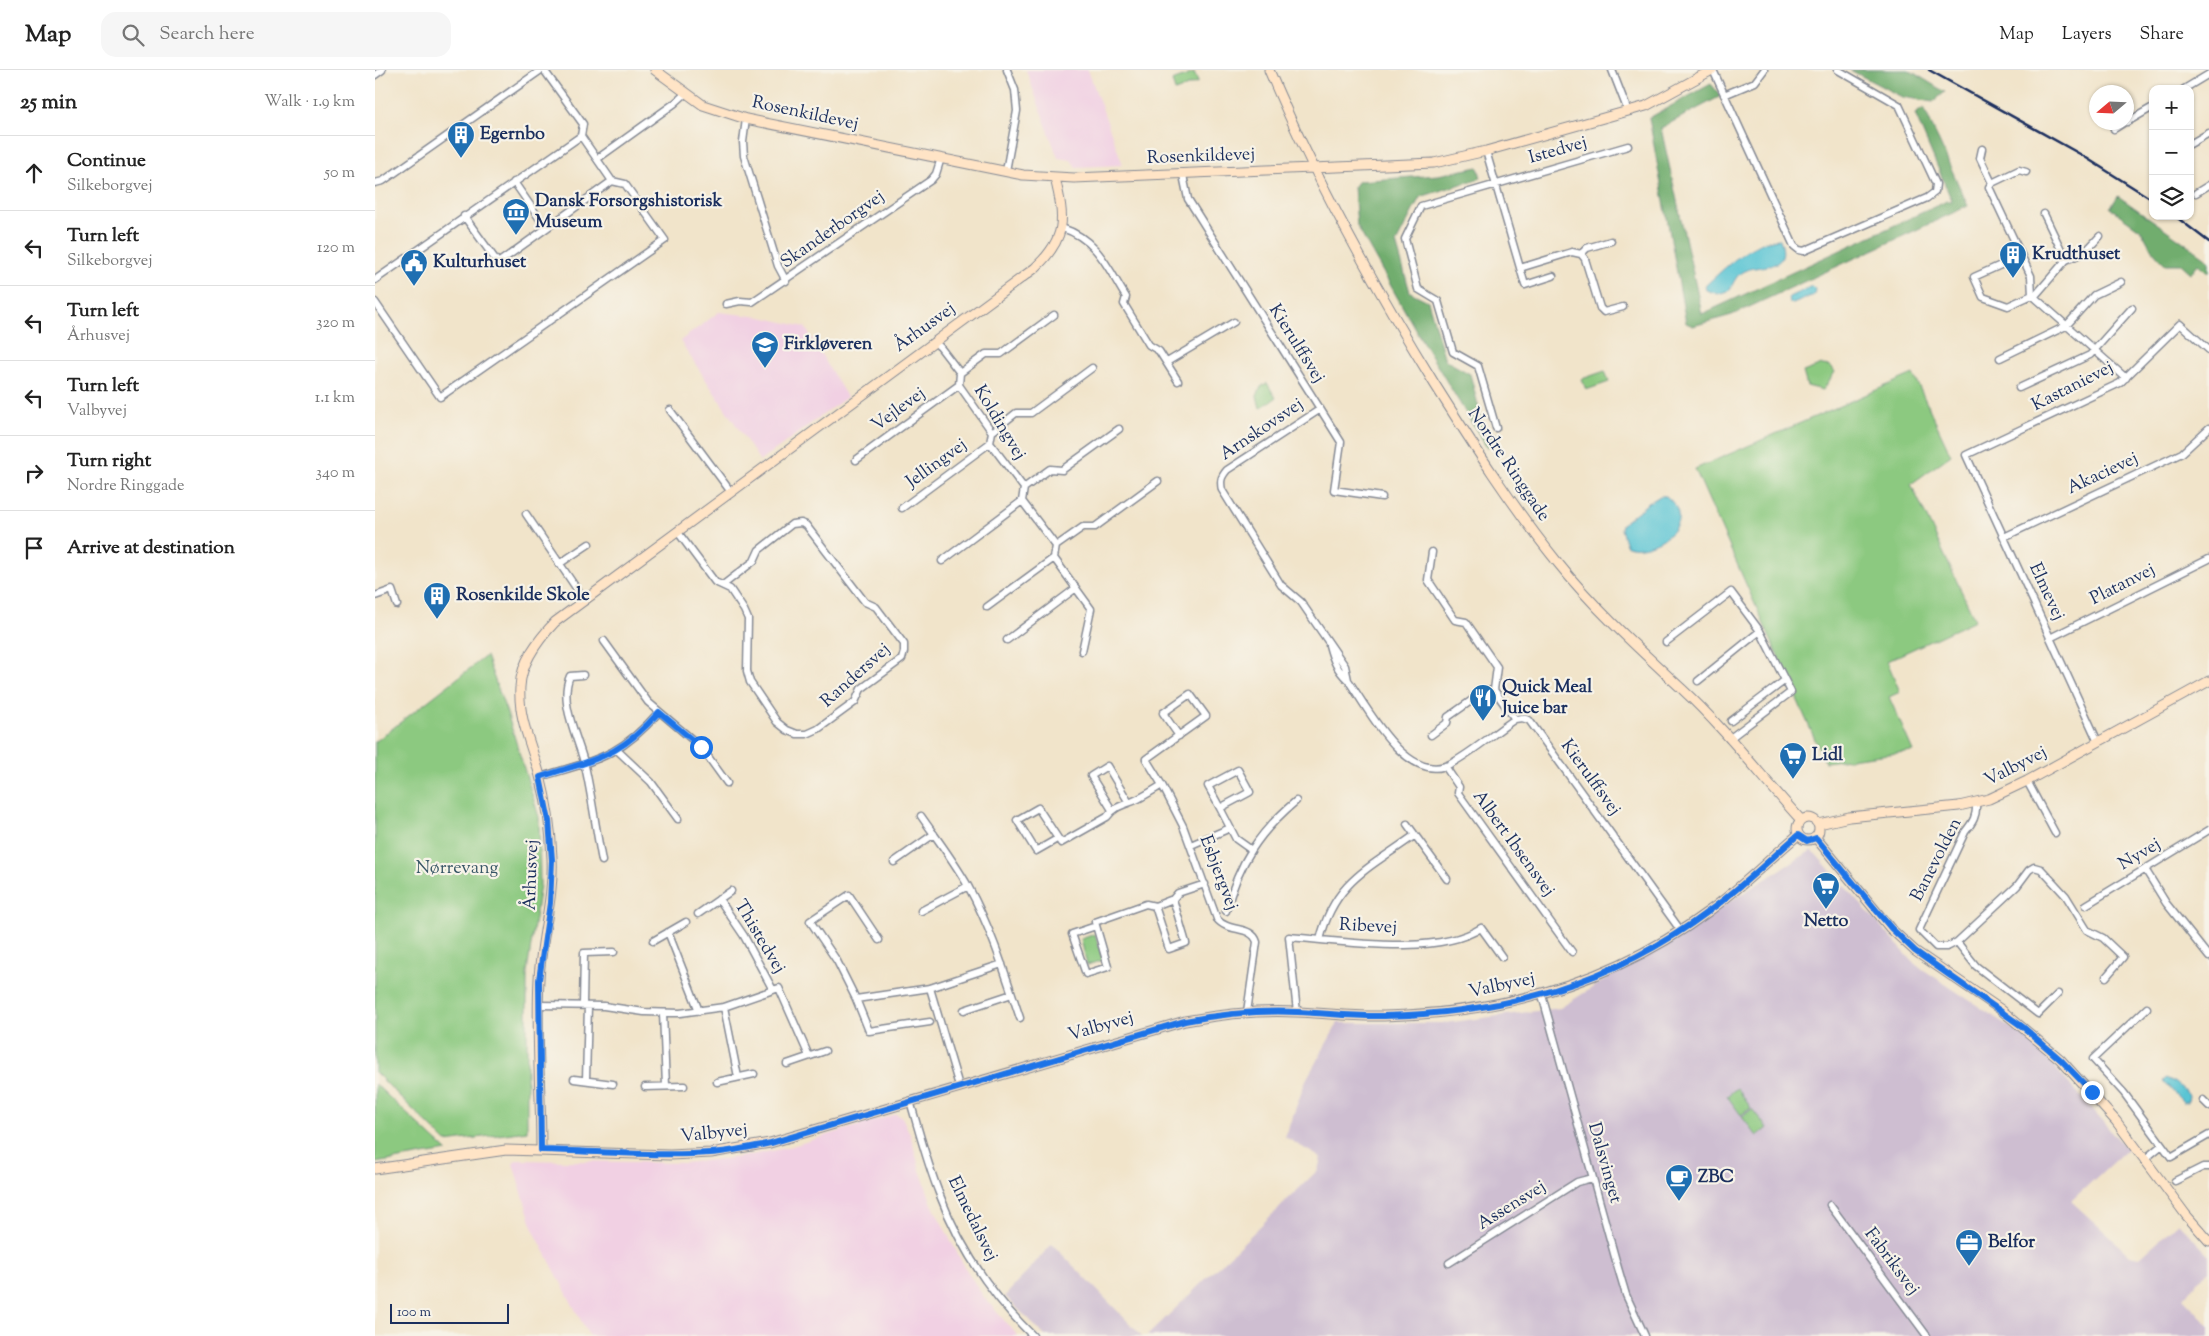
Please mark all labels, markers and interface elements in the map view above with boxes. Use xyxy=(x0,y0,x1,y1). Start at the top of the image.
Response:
search box xyxy=(101,12,451,57)
text: Map xyxy=(25,18,71,52)
icon: search xyxy=(119,21,147,49)
text: Search here xyxy=(159,21,255,48)
text: Map xyxy=(1999,22,2034,48)
text: Layers xyxy=(2062,22,2112,48)
text: Share xyxy=(2140,22,2184,48)
north arrow xyxy=(2089,85,2134,130)
map controls xyxy=(2149,85,2194,220)
button: + xyxy=(2149,85,2194,130)
text: 25 min xyxy=(20,88,77,118)
street label: Rosenkildevej xyxy=(749,90,861,138)
text: Walk · 1.9 km xyxy=(264,91,355,114)
building icon: Egernbo xyxy=(446,120,476,159)
place label: Egernbo xyxy=(480,122,545,148)
street label: Istedvej xyxy=(1526,130,1590,172)
button: − xyxy=(2149,130,2194,175)
street label: Rosenkildevej xyxy=(1146,142,1256,172)
text: Continue xyxy=(67,148,146,175)
icon: ahead xyxy=(20,159,48,187)
text: 50 m xyxy=(324,162,355,185)
text: Silkeborgvej xyxy=(67,175,152,198)
button: layers xyxy=(2149,175,2194,220)
street label: Skanderborgvej xyxy=(776,184,890,276)
place label: Dansk Forsorgshistorisk Museum xyxy=(535,189,722,236)
museum icon: Dansk Forsorgshistorisk Museum xyxy=(501,197,531,236)
text: Turn left xyxy=(67,223,139,250)
icon: left xyxy=(20,234,48,262)
text: 120 m xyxy=(317,237,355,260)
building icon: Krudthuset xyxy=(1998,240,2028,279)
place label: Krudthuset xyxy=(2032,242,2121,268)
public building icon: Kulturhuset xyxy=(399,248,429,287)
text: Silkeborgvej xyxy=(67,250,152,273)
place label: Kulturhuset xyxy=(433,250,527,276)
street label: Århusvej xyxy=(889,297,961,359)
text: Turn left xyxy=(67,298,139,325)
street label: Kierulffsvej xyxy=(1261,299,1331,389)
icon: left xyxy=(20,309,48,337)
text: 320 m xyxy=(316,312,355,335)
text: Århusvej xyxy=(67,325,130,348)
school or university icon: Firkløveren xyxy=(750,330,780,369)
place label: Firkløveren xyxy=(784,332,873,358)
street label: Kastanievej xyxy=(2028,355,2118,419)
text: Turn left xyxy=(67,373,139,400)
street label: Koldingvej xyxy=(966,381,1032,465)
street label: Vejlevej xyxy=(867,382,931,438)
icon: left xyxy=(20,384,48,412)
text: 1.1 km xyxy=(315,387,355,410)
street label: Arnskovsvej xyxy=(1215,392,1309,468)
text: Valbyvej xyxy=(67,400,127,423)
street label: Nordre Ringgade xyxy=(1460,403,1556,527)
street label: Jellingvej xyxy=(900,433,973,496)
street label: Akacievej xyxy=(2063,446,2143,502)
text: Turn right xyxy=(67,448,151,475)
icon: right xyxy=(20,459,48,487)
text: 340 m xyxy=(316,462,355,485)
text: Nordre Ringgade xyxy=(67,475,184,498)
icon: arrive xyxy=(20,534,48,562)
text: Arrive at destination xyxy=(67,535,235,562)
street label: Platanvej xyxy=(2086,558,2160,612)
street label: Elmevej xyxy=(2021,559,2071,625)
building icon: Rosenkilde Skole xyxy=(422,581,452,620)
place label: Rosenkilde Skole xyxy=(456,583,590,609)
street label: Randersvej xyxy=(815,638,897,714)
place label: Quick Meal Juice bar xyxy=(1500,675,1593,722)
restaurant icon: Quick Meal Juice bar xyxy=(1468,683,1498,722)
street label: Kierulffsvej xyxy=(1553,734,1627,822)
route start xyxy=(690,736,713,759)
street label: Valbyvej xyxy=(1980,740,2052,794)
supermarket icon: Lidl xyxy=(1778,741,1808,780)
place label: Lidl xyxy=(1812,743,1844,769)
street label: Albert Ibsensvej xyxy=(1465,785,1561,903)
street label: Banevolden xyxy=(1905,813,1969,906)
street label: Esbjergvej xyxy=(1192,832,1244,914)
street label: Nyvej xyxy=(2114,832,2166,878)
street label: Århusvej xyxy=(518,839,546,911)
park label: Nørrevang xyxy=(416,856,498,882)
supermarket icon: Netto xyxy=(1811,871,1841,910)
street label: Thistedvej xyxy=(727,895,791,979)
place label: Netto xyxy=(1804,909,1848,935)
street label: Ribevej xyxy=(1338,913,1398,941)
street label: Valbyvej xyxy=(1466,966,1538,1006)
street label: Valbyvej xyxy=(1065,1005,1137,1049)
route end xyxy=(2081,1081,2104,1104)
street label: Valbyvej xyxy=(679,1118,749,1150)
street label: Dalsvinget xyxy=(1580,1120,1628,1206)
cafe icon: ZBC xyxy=(1664,1163,1694,1202)
place label: ZBC xyxy=(1698,1165,1734,1191)
street label: Elmedalsvej xyxy=(940,1172,1004,1266)
street label: Assensvej xyxy=(1472,1175,1552,1237)
street label: Fabriksvej xyxy=(1857,1223,1925,1301)
office icon: Belfor xyxy=(1954,1228,1984,1267)
place label: Belfor xyxy=(1988,1230,2035,1256)
scale bar xyxy=(390,1301,509,1324)
text: 100 m xyxy=(397,1303,431,1323)

